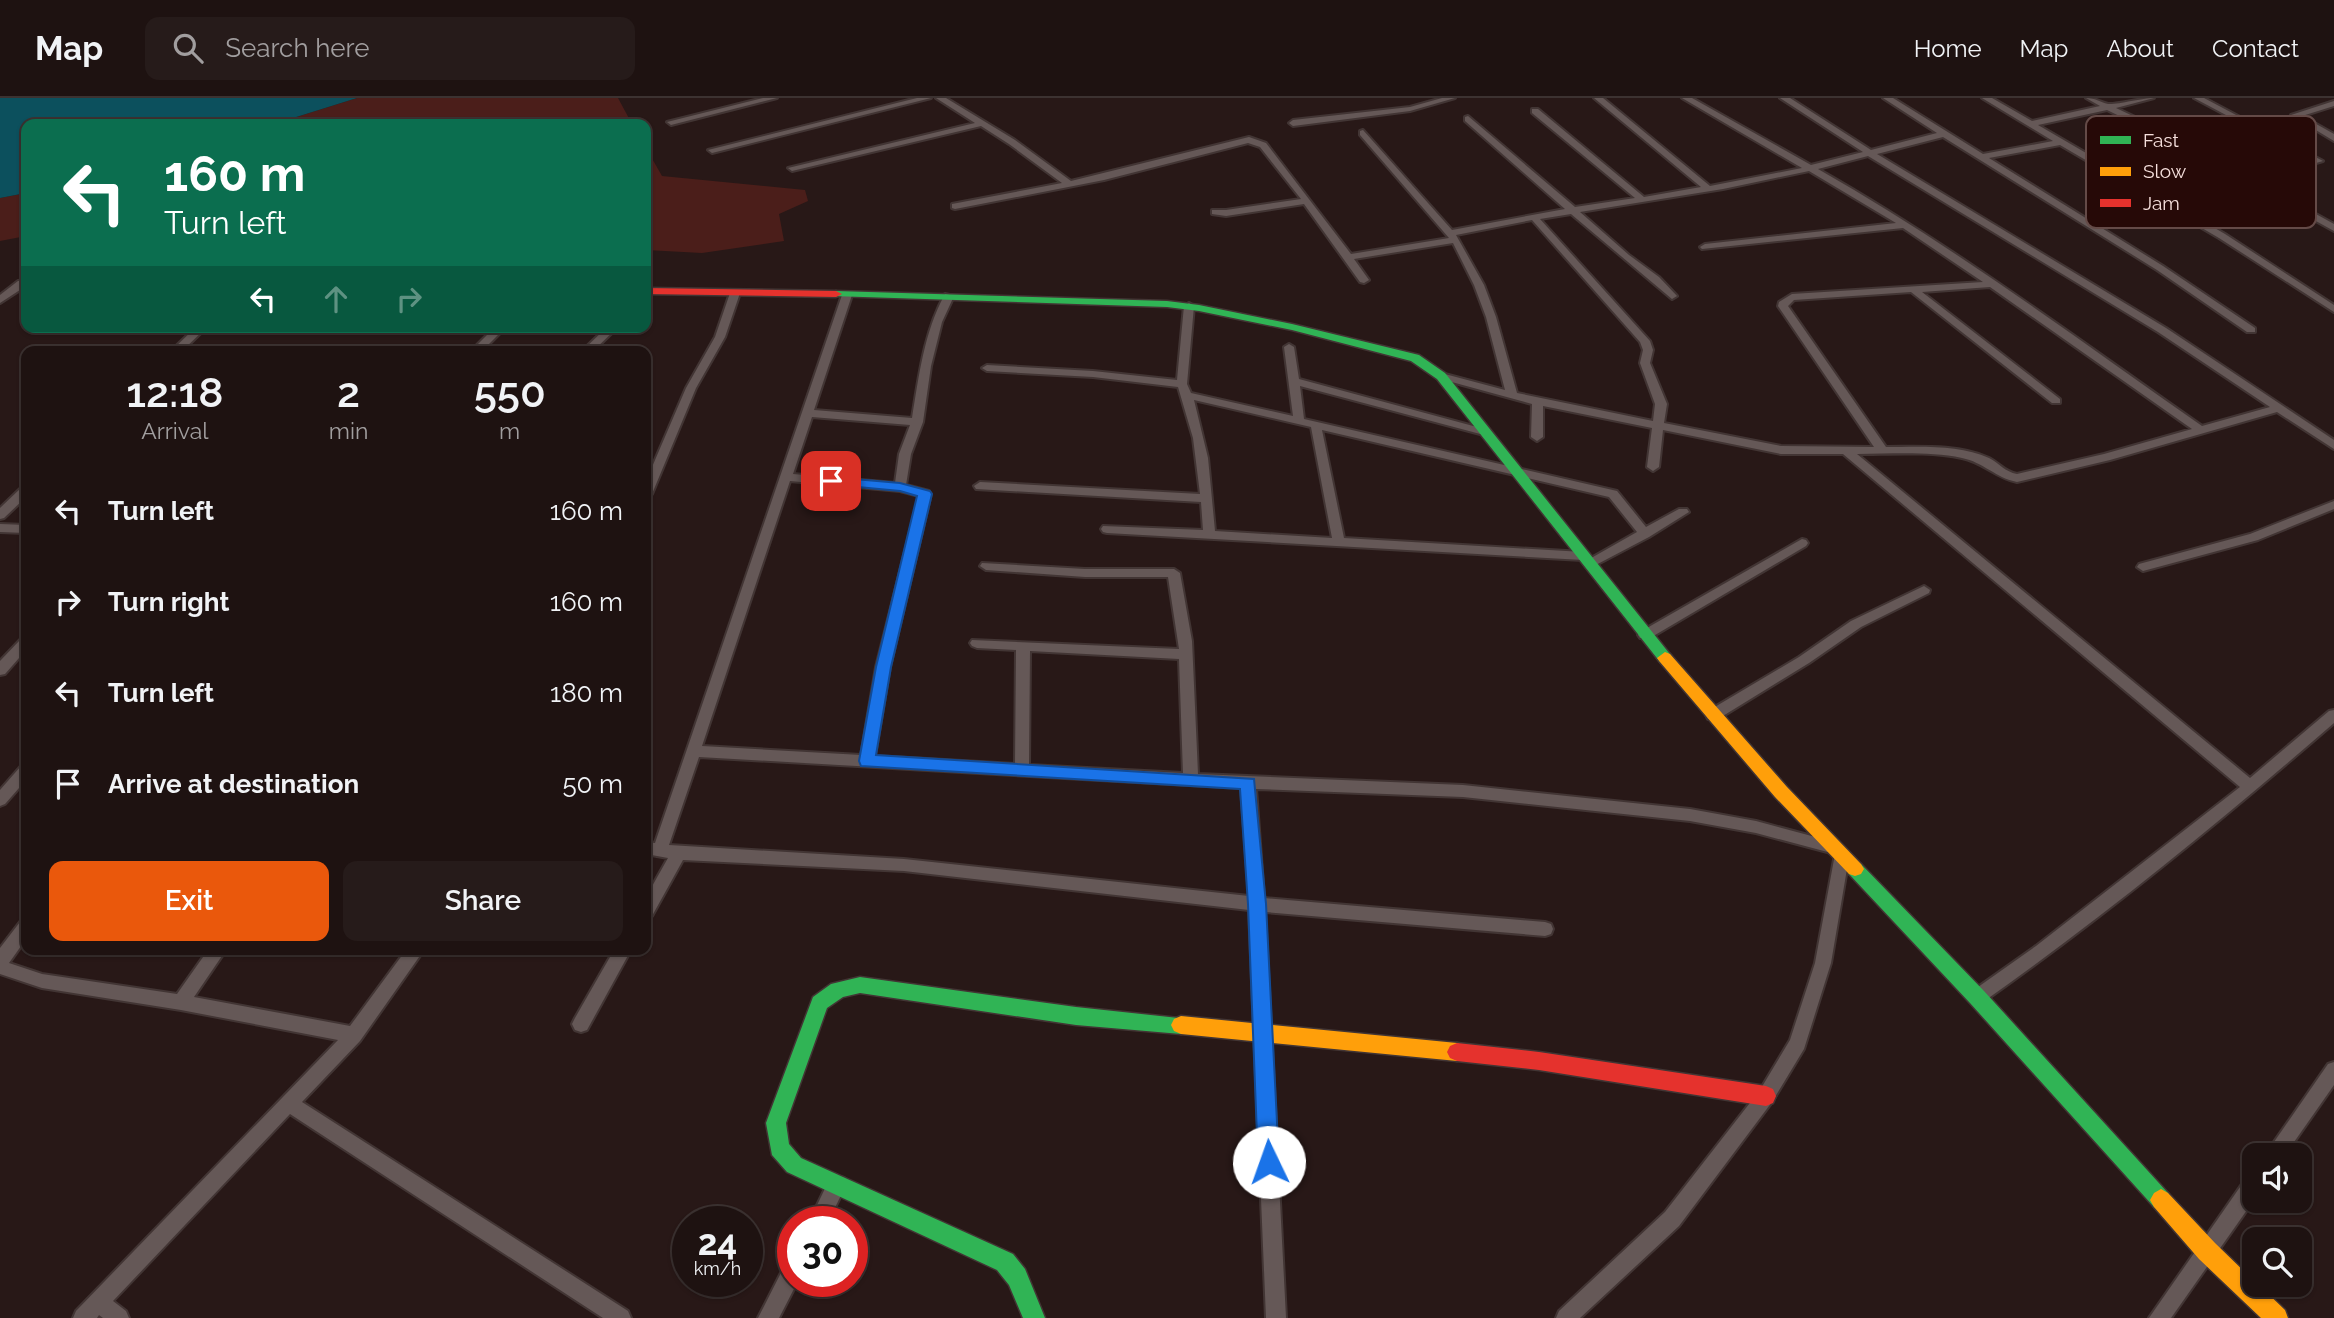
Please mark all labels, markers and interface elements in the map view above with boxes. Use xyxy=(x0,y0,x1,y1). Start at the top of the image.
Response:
search box xyxy=(145,17,635,80)
text: Map xyxy=(35,29,103,68)
icon: search xyxy=(169,29,207,67)
text: Search here xyxy=(225,33,370,63)
text: Home xyxy=(1914,34,1982,63)
text: Map xyxy=(2020,34,2068,63)
text: About xyxy=(2106,34,2174,63)
text: Contact xyxy=(2212,34,2299,63)
legend xyxy=(2086,116,2316,228)
text: Fast xyxy=(2143,129,2179,151)
text: 160 m xyxy=(164,145,305,202)
icon: left xyxy=(49,147,140,238)
text: Slow xyxy=(2143,160,2187,182)
text: Jam xyxy=(2143,192,2180,214)
text: Turn left xyxy=(164,204,286,241)
icon: left xyxy=(244,280,282,318)
icon: ahead xyxy=(317,280,355,318)
icon: right xyxy=(390,280,428,318)
text: 12:18 xyxy=(126,368,224,417)
text: 2 xyxy=(337,368,360,417)
text: 550 xyxy=(474,368,546,417)
text: Arrival xyxy=(141,417,209,444)
text: min xyxy=(329,417,368,444)
text: m xyxy=(499,417,520,444)
pin xyxy=(801,451,861,511)
icon: arrive xyxy=(812,462,850,500)
icon: left xyxy=(49,492,87,530)
text: Turn left xyxy=(108,496,214,526)
text: 160 m xyxy=(550,496,623,526)
icon: right xyxy=(49,583,87,621)
text: Turn right xyxy=(108,587,229,617)
text: 160 m xyxy=(550,587,623,617)
icon: left xyxy=(49,674,87,712)
text: Turn left xyxy=(108,678,214,708)
text: 180 m xyxy=(550,678,623,708)
icon: arrive xyxy=(49,765,87,803)
text: Arrive at destination xyxy=(108,769,359,799)
text: 50 m xyxy=(562,769,623,799)
button: Exit xyxy=(49,861,329,941)
button: Share xyxy=(343,861,623,941)
position arrow xyxy=(1232,1125,1306,1199)
map controls xyxy=(2242,1143,2312,1297)
button: sound xyxy=(2242,1143,2312,1213)
speed limit sign: 30 xyxy=(777,1206,868,1297)
text: 24 xyxy=(698,1222,737,1263)
button: search xyxy=(2242,1227,2312,1297)
text: km/h xyxy=(694,1258,741,1279)

